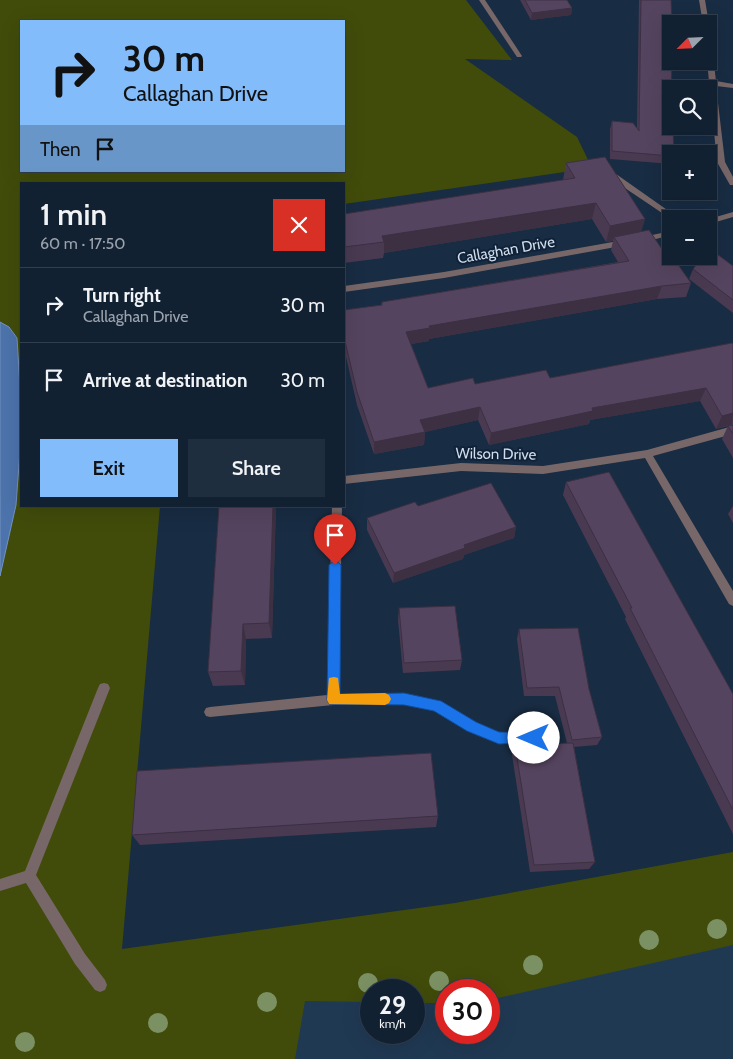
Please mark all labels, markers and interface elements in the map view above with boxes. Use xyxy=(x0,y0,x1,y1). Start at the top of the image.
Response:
north arrow xyxy=(662,15,718,70)
map controls xyxy=(662,15,717,265)
text: 30 m xyxy=(123,37,205,80)
icon: right xyxy=(40,40,105,105)
text: Callaghan Drive xyxy=(123,80,268,107)
button: search xyxy=(662,80,717,135)
icon: arrive xyxy=(91,135,119,163)
text: Then xyxy=(40,138,81,161)
button: + xyxy=(662,145,717,200)
text: 1 min xyxy=(40,196,107,233)
button: close xyxy=(273,199,325,251)
button: − xyxy=(662,210,717,265)
street label: Callaghan Drive xyxy=(456,232,557,267)
text: 60 m · 17:50 xyxy=(40,234,125,253)
text: Turn right xyxy=(83,284,161,307)
icon: right xyxy=(40,291,68,319)
text: 30 m xyxy=(281,294,325,317)
text: Callaghan Drive xyxy=(83,307,189,326)
icon: arrive xyxy=(40,366,68,394)
text: Arrive at destination xyxy=(83,369,247,392)
text: 30 m xyxy=(281,369,325,392)
button: Exit xyxy=(40,439,178,497)
button: Share xyxy=(188,439,325,497)
street label: Wilson Drive xyxy=(455,444,537,464)
pin xyxy=(314,514,356,565)
icon: arrive xyxy=(321,521,349,549)
position arrow xyxy=(507,711,559,763)
speed limit sign: 30 xyxy=(435,979,500,1044)
text: 29 xyxy=(379,990,406,1020)
text: km/h xyxy=(379,1016,406,1031)

